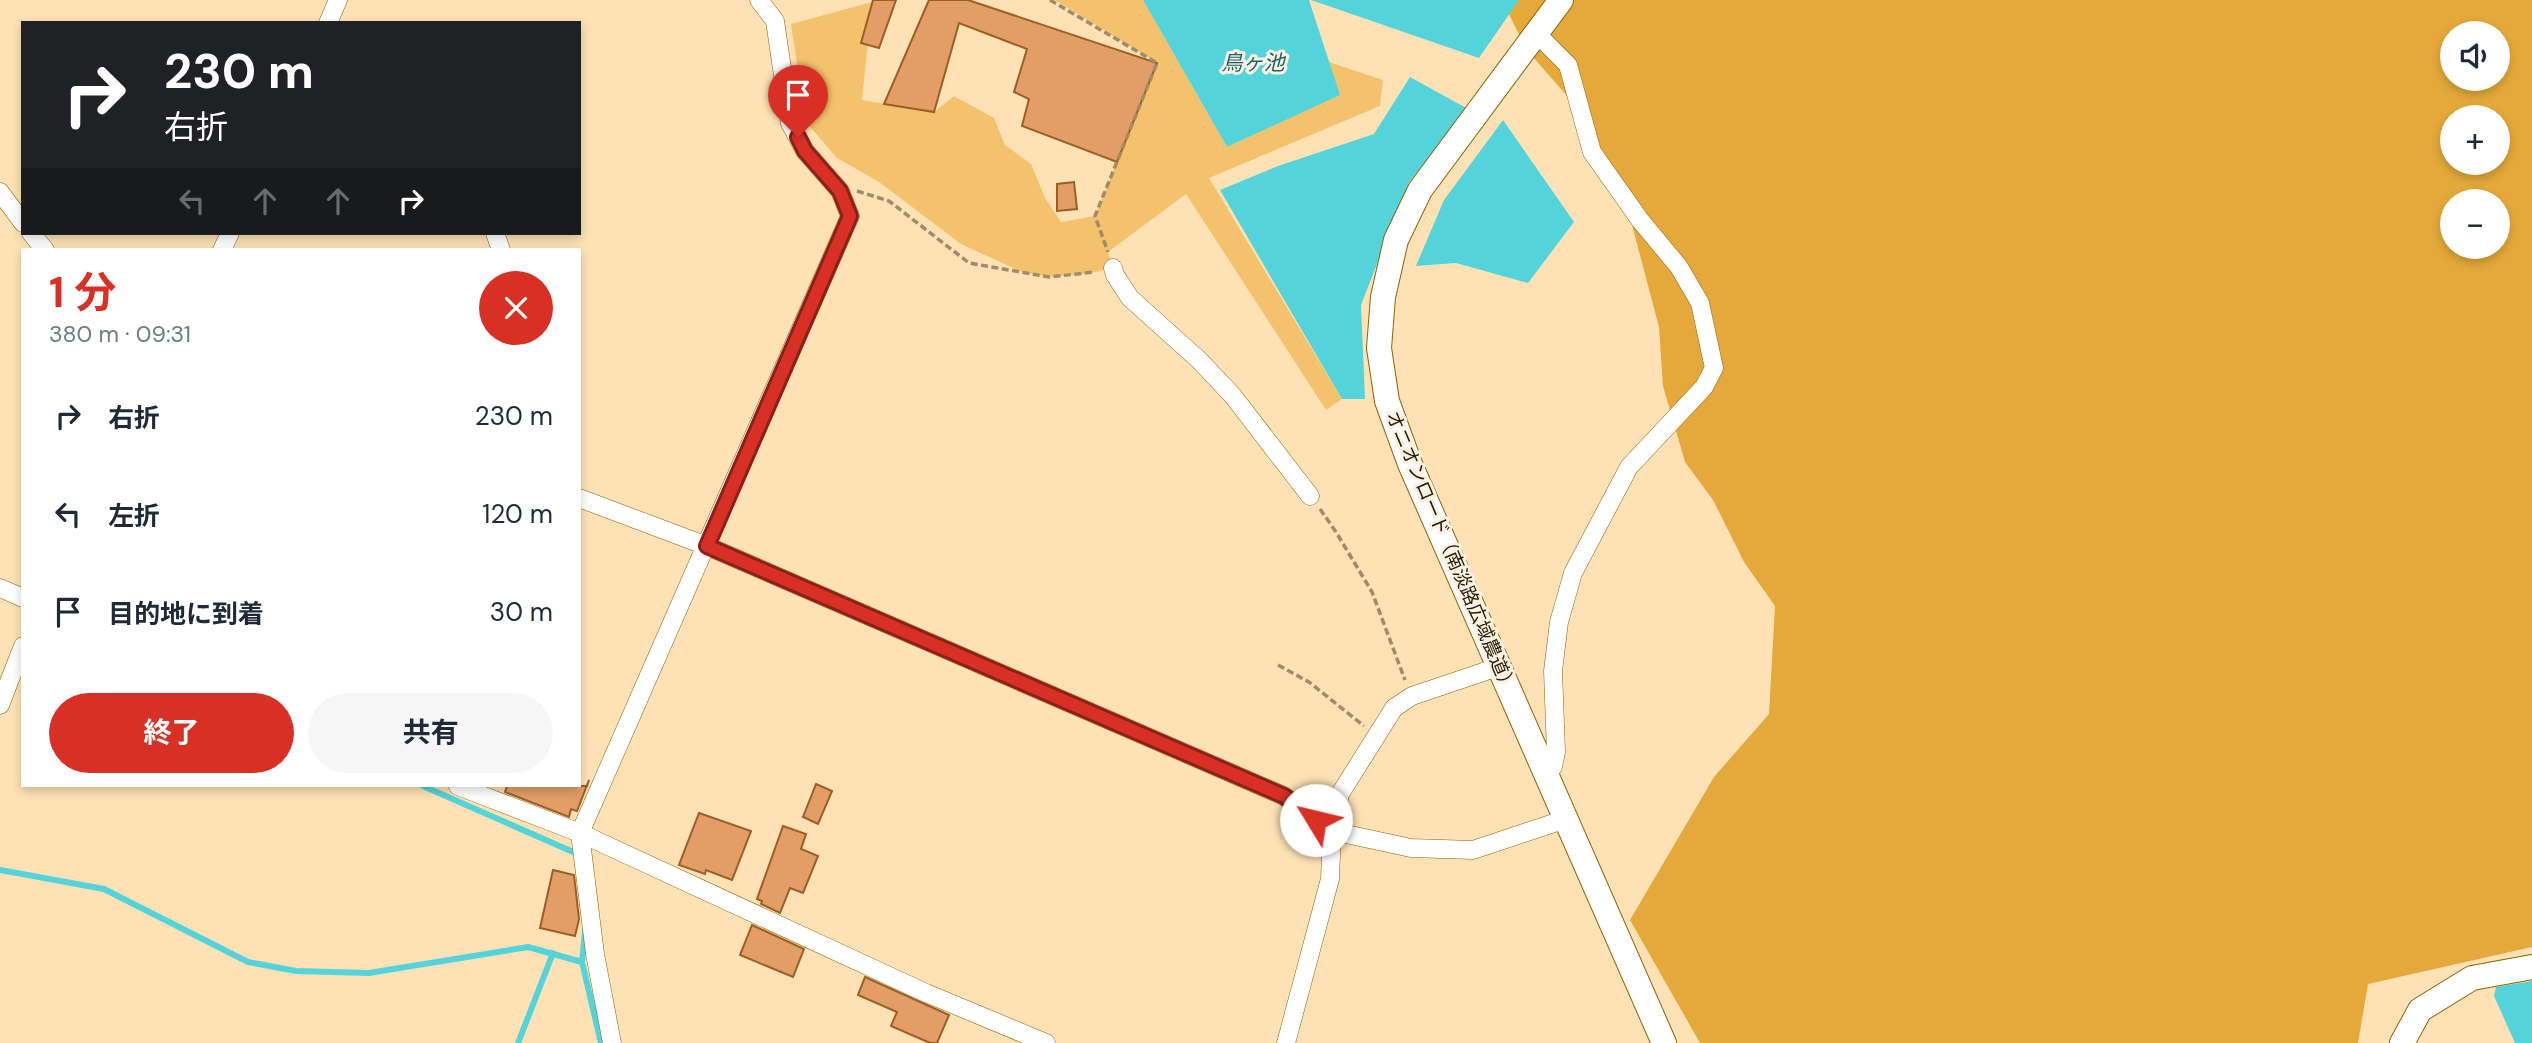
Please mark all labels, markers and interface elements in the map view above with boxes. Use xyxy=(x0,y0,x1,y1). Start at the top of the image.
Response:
map controls xyxy=(2440,21,2510,259)
button: sound xyxy=(2440,21,2510,91)
text: 230 m xyxy=(164,39,314,103)
icon: right xyxy=(49,49,140,140)
water label: 鳥ヶ池 xyxy=(1222,49,1286,77)
pin xyxy=(768,65,828,137)
icon: arrive xyxy=(779,76,817,114)
button: + xyxy=(2440,105,2510,175)
text: 右折 xyxy=(164,106,228,148)
icon: left xyxy=(173,182,211,220)
icon: ahead xyxy=(246,182,284,220)
icon: ahead xyxy=(319,182,357,220)
icon: right xyxy=(392,182,430,220)
button: − xyxy=(2440,189,2510,259)
text: 1 分 xyxy=(49,265,116,320)
button: close xyxy=(479,271,553,345)
text: 380 m · 09:31 xyxy=(49,319,191,349)
icon: right xyxy=(49,397,87,435)
text: 230 m xyxy=(475,399,553,433)
text: 右折 xyxy=(108,401,160,435)
street label: オニオンロード（南淡路広域農道） xyxy=(1380,407,1522,697)
icon: left xyxy=(49,495,87,533)
text: 120 m xyxy=(482,497,553,531)
text: 左折 xyxy=(108,499,160,533)
icon: arrive xyxy=(49,593,87,631)
text: 30 m xyxy=(490,595,553,629)
text: 目的地に到着 xyxy=(108,597,264,631)
button: 終了 xyxy=(49,693,294,773)
button: 共有 xyxy=(308,693,553,773)
position arrow xyxy=(1279,783,1353,857)

